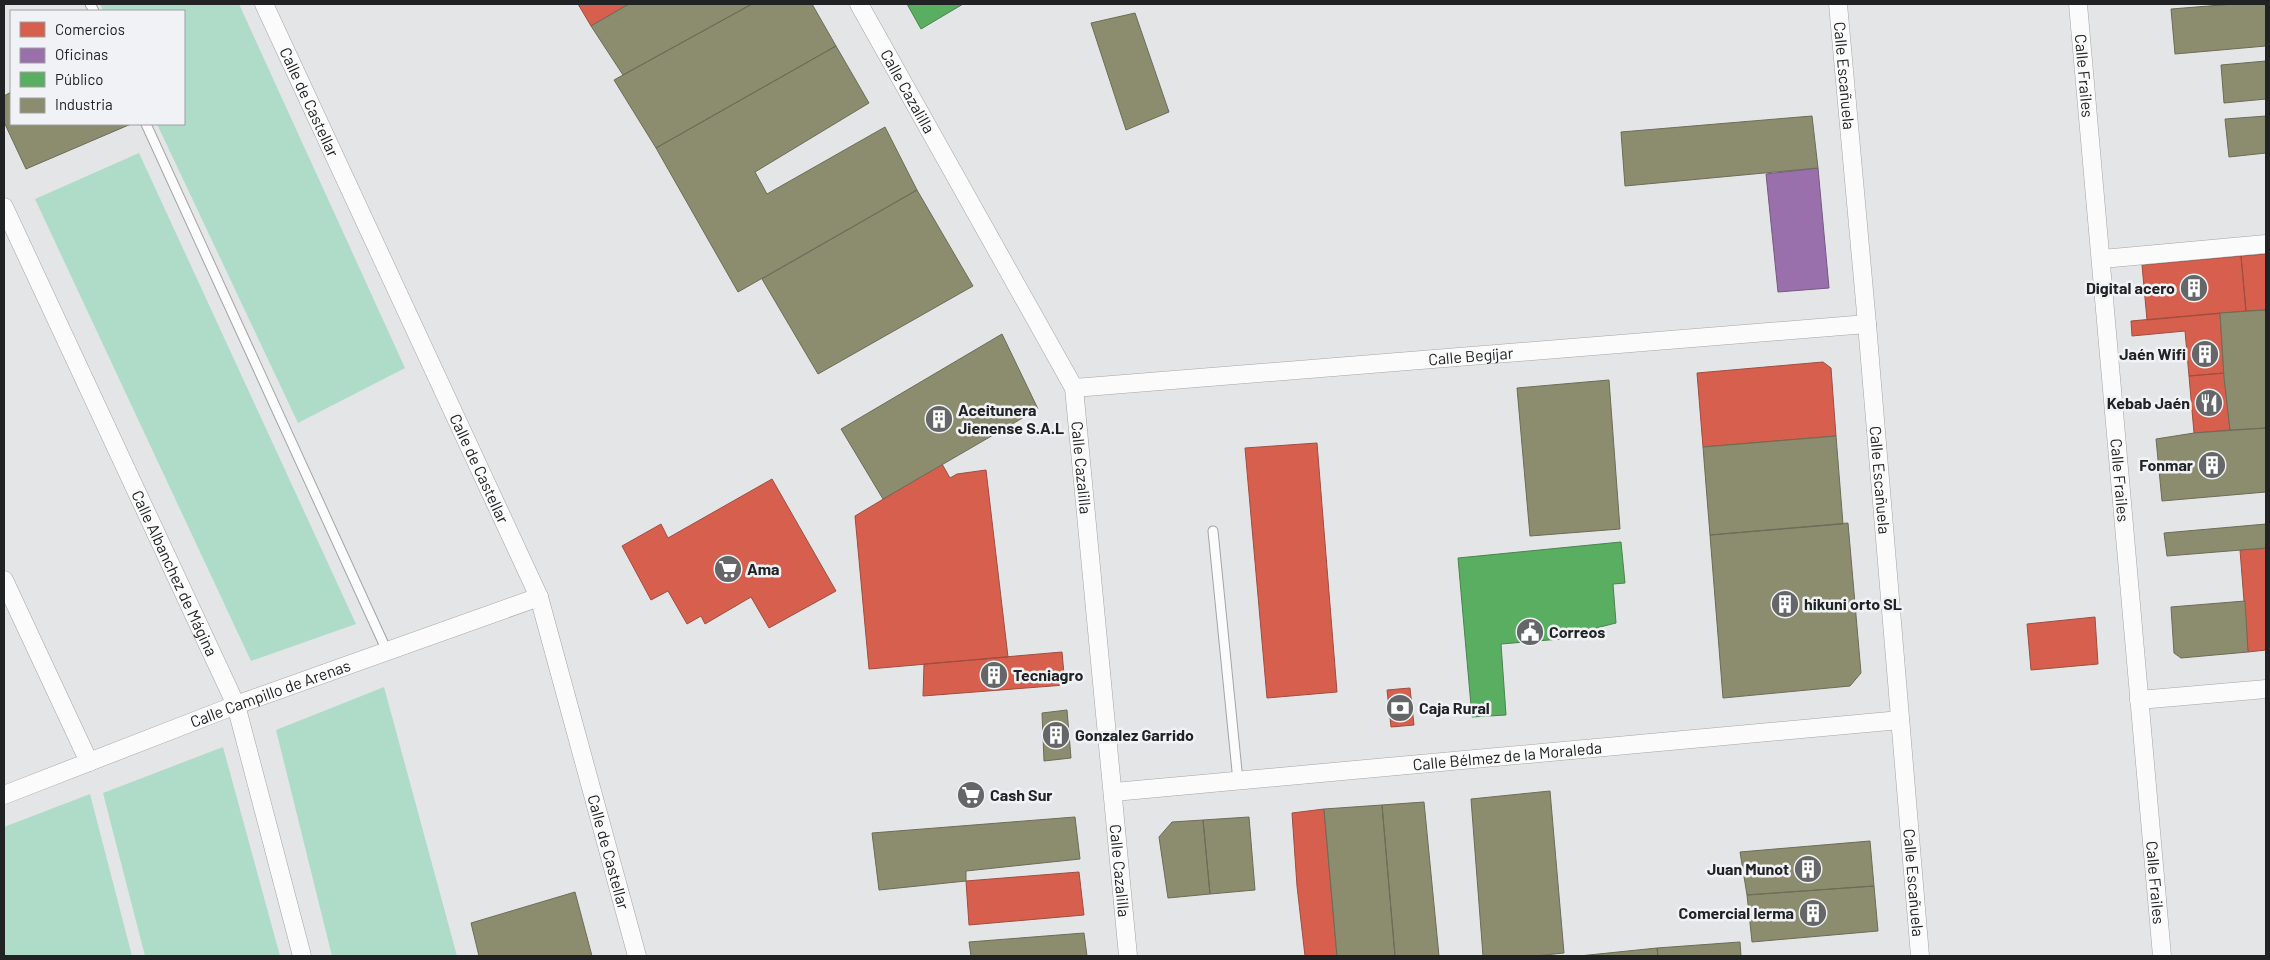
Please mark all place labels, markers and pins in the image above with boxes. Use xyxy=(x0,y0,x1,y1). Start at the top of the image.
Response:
building icon: Digital acero xyxy=(2179,273,2209,303)
place label: Digital acero xyxy=(2086,278,2175,297)
building icon: Jaén Wifi xyxy=(2190,339,2220,369)
place label: Jaén Wifi xyxy=(2119,344,2186,363)
restaurant icon: Kebab Jaén xyxy=(2194,388,2224,418)
place label: Kebab Jaén xyxy=(2107,393,2190,412)
place label: Aceitunera Jienense S.A.L xyxy=(958,400,1064,437)
building icon: Aceitunera Jienense S.A.L xyxy=(924,404,954,434)
building icon: Fonmar xyxy=(2197,450,2227,480)
place label: Fonmar xyxy=(2139,455,2193,474)
supermarket icon: Ama xyxy=(713,554,743,584)
place label: Ama xyxy=(747,559,780,578)
building icon: hikuni orto SL xyxy=(1770,589,1800,619)
place label: hikuni orto SL xyxy=(1804,594,1902,613)
public building icon: Correos xyxy=(1515,617,1545,647)
place label: Correos xyxy=(1549,622,1605,641)
building icon: Tecniagro xyxy=(979,660,1009,690)
place label: Tecniagro xyxy=(1013,665,1083,684)
bank icon: Caja Rural xyxy=(1385,693,1415,723)
place label: Caja Rural xyxy=(1419,698,1490,717)
building icon: Gonzalez Garrido xyxy=(1041,720,1071,750)
place label: Gonzalez Garrido xyxy=(1075,725,1194,744)
supermarket icon: Cash Sur xyxy=(956,780,986,810)
place label: Cash Sur xyxy=(990,785,1052,804)
building icon: Juan Munot xyxy=(1793,854,1823,884)
place label: Juan Munot xyxy=(1707,859,1789,878)
building icon: Comercial lerma xyxy=(1798,898,1828,928)
place label: Comercial lerma xyxy=(1679,903,1794,922)

